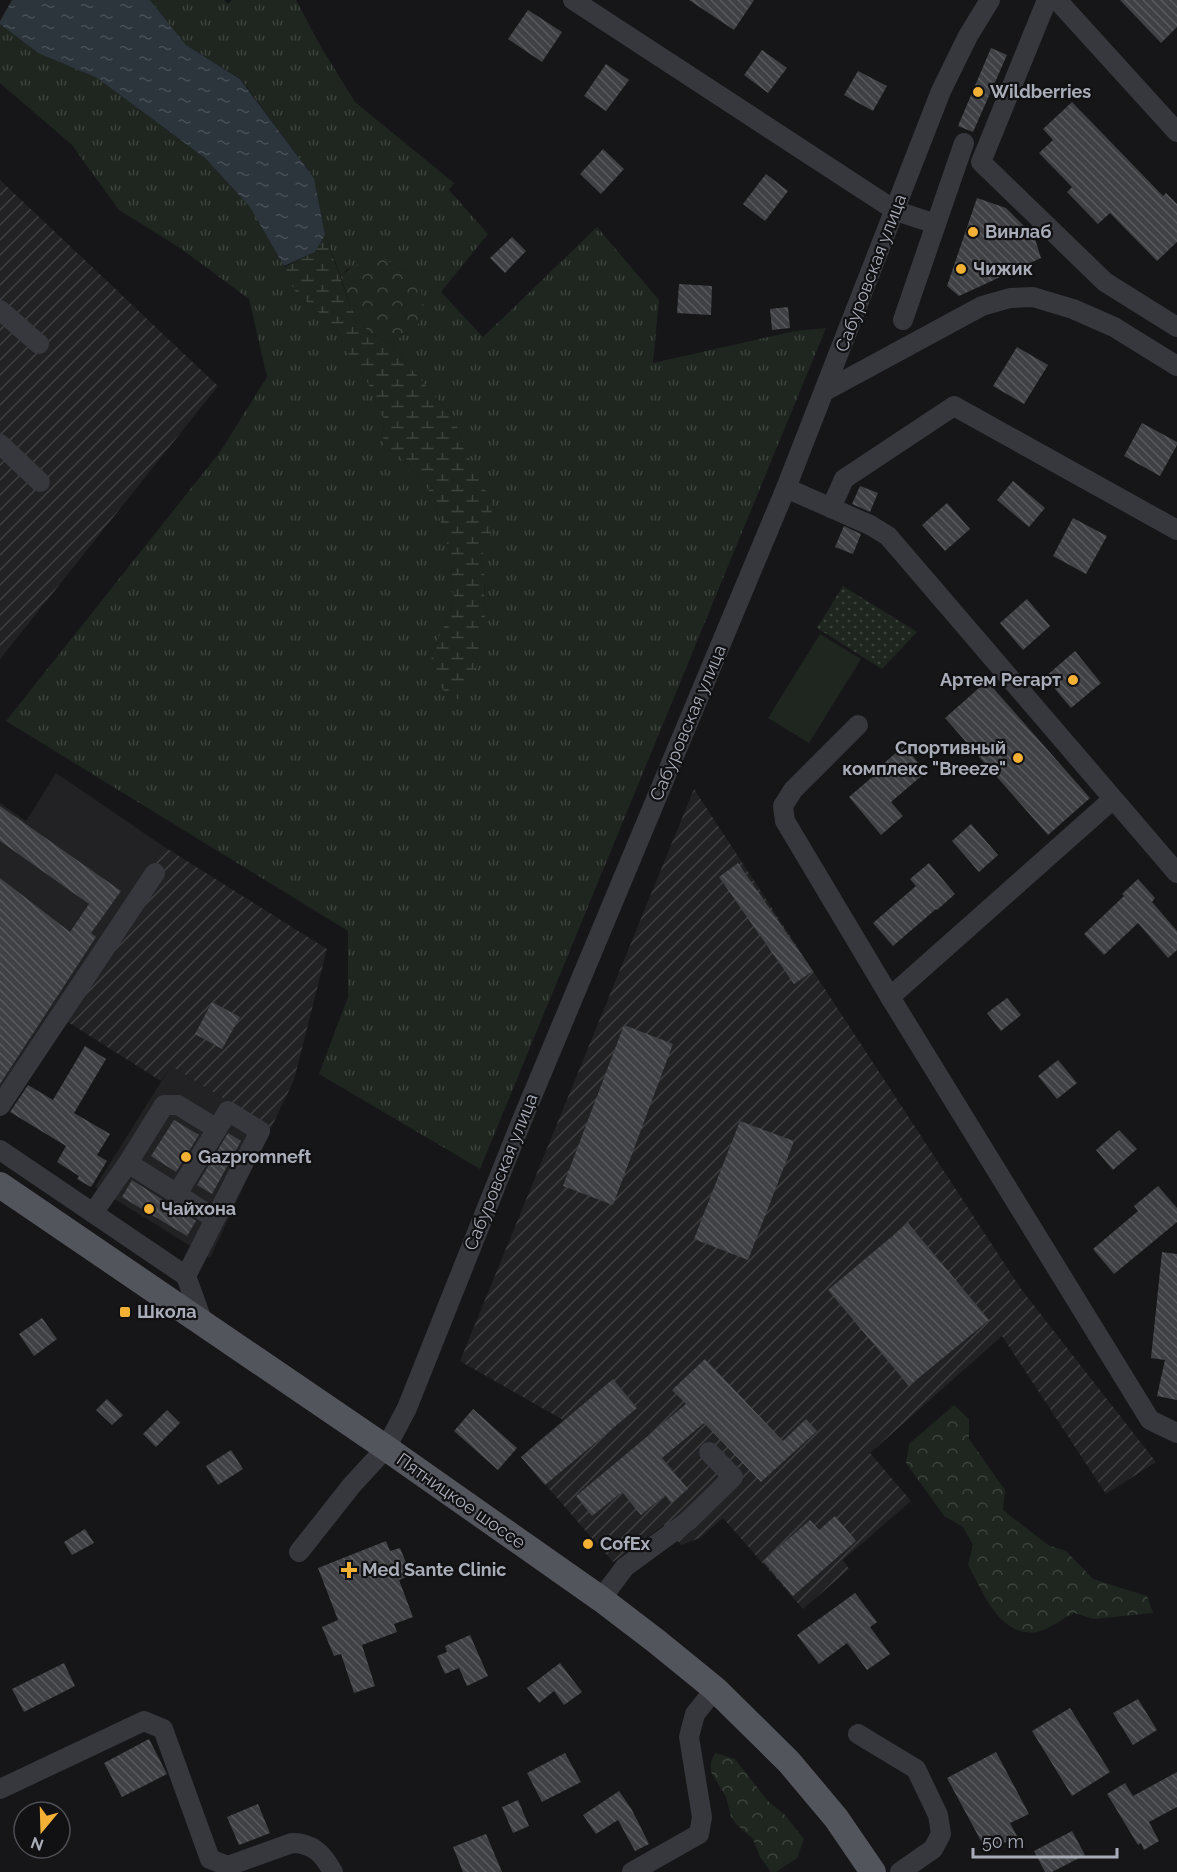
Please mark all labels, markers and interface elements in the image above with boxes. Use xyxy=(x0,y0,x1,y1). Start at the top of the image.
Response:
place label: Wildberries xyxy=(990,81,1091,102)
marker: Wildberries xyxy=(971,85,985,99)
street label: Сабуровская улица xyxy=(831,191,910,355)
place label: Винлаб xyxy=(985,221,1051,242)
marker: Винлаб xyxy=(966,225,980,239)
place label: Чижик xyxy=(973,258,1033,279)
marker: Чижик xyxy=(954,262,968,276)
street label: Сабуровская улица xyxy=(645,642,730,804)
place label: Артем Регарт xyxy=(940,669,1061,690)
marker: Артем Регарт xyxy=(1066,673,1080,687)
place label: Спортивный комплекс "Breeze" xyxy=(842,737,1006,779)
marker: Спортивный комплекс "Breeze" xyxy=(1011,751,1025,765)
street label: Сабуровская улица xyxy=(459,1090,542,1253)
place label: Gazpromneft xyxy=(198,1146,311,1167)
marker: Gazpromneft xyxy=(179,1150,193,1164)
place label: Чайхона xyxy=(161,1198,236,1219)
marker: Чайхона xyxy=(142,1202,156,1216)
place label: Школа xyxy=(137,1301,197,1322)
marker: Школа xyxy=(118,1305,132,1319)
street label: Пятницкое шоссе xyxy=(393,1448,530,1553)
place label: CofEx xyxy=(600,1533,651,1554)
marker: CofEx xyxy=(581,1537,595,1551)
place label: Med Sante Clinic xyxy=(362,1559,506,1580)
marker: Med Sante Clinic xyxy=(340,1561,358,1579)
north arrow xyxy=(12,1800,72,1860)
scale bar xyxy=(973,1821,1117,1859)
text: 50 m xyxy=(982,1831,1024,1852)
text: N xyxy=(28,1833,46,1855)

